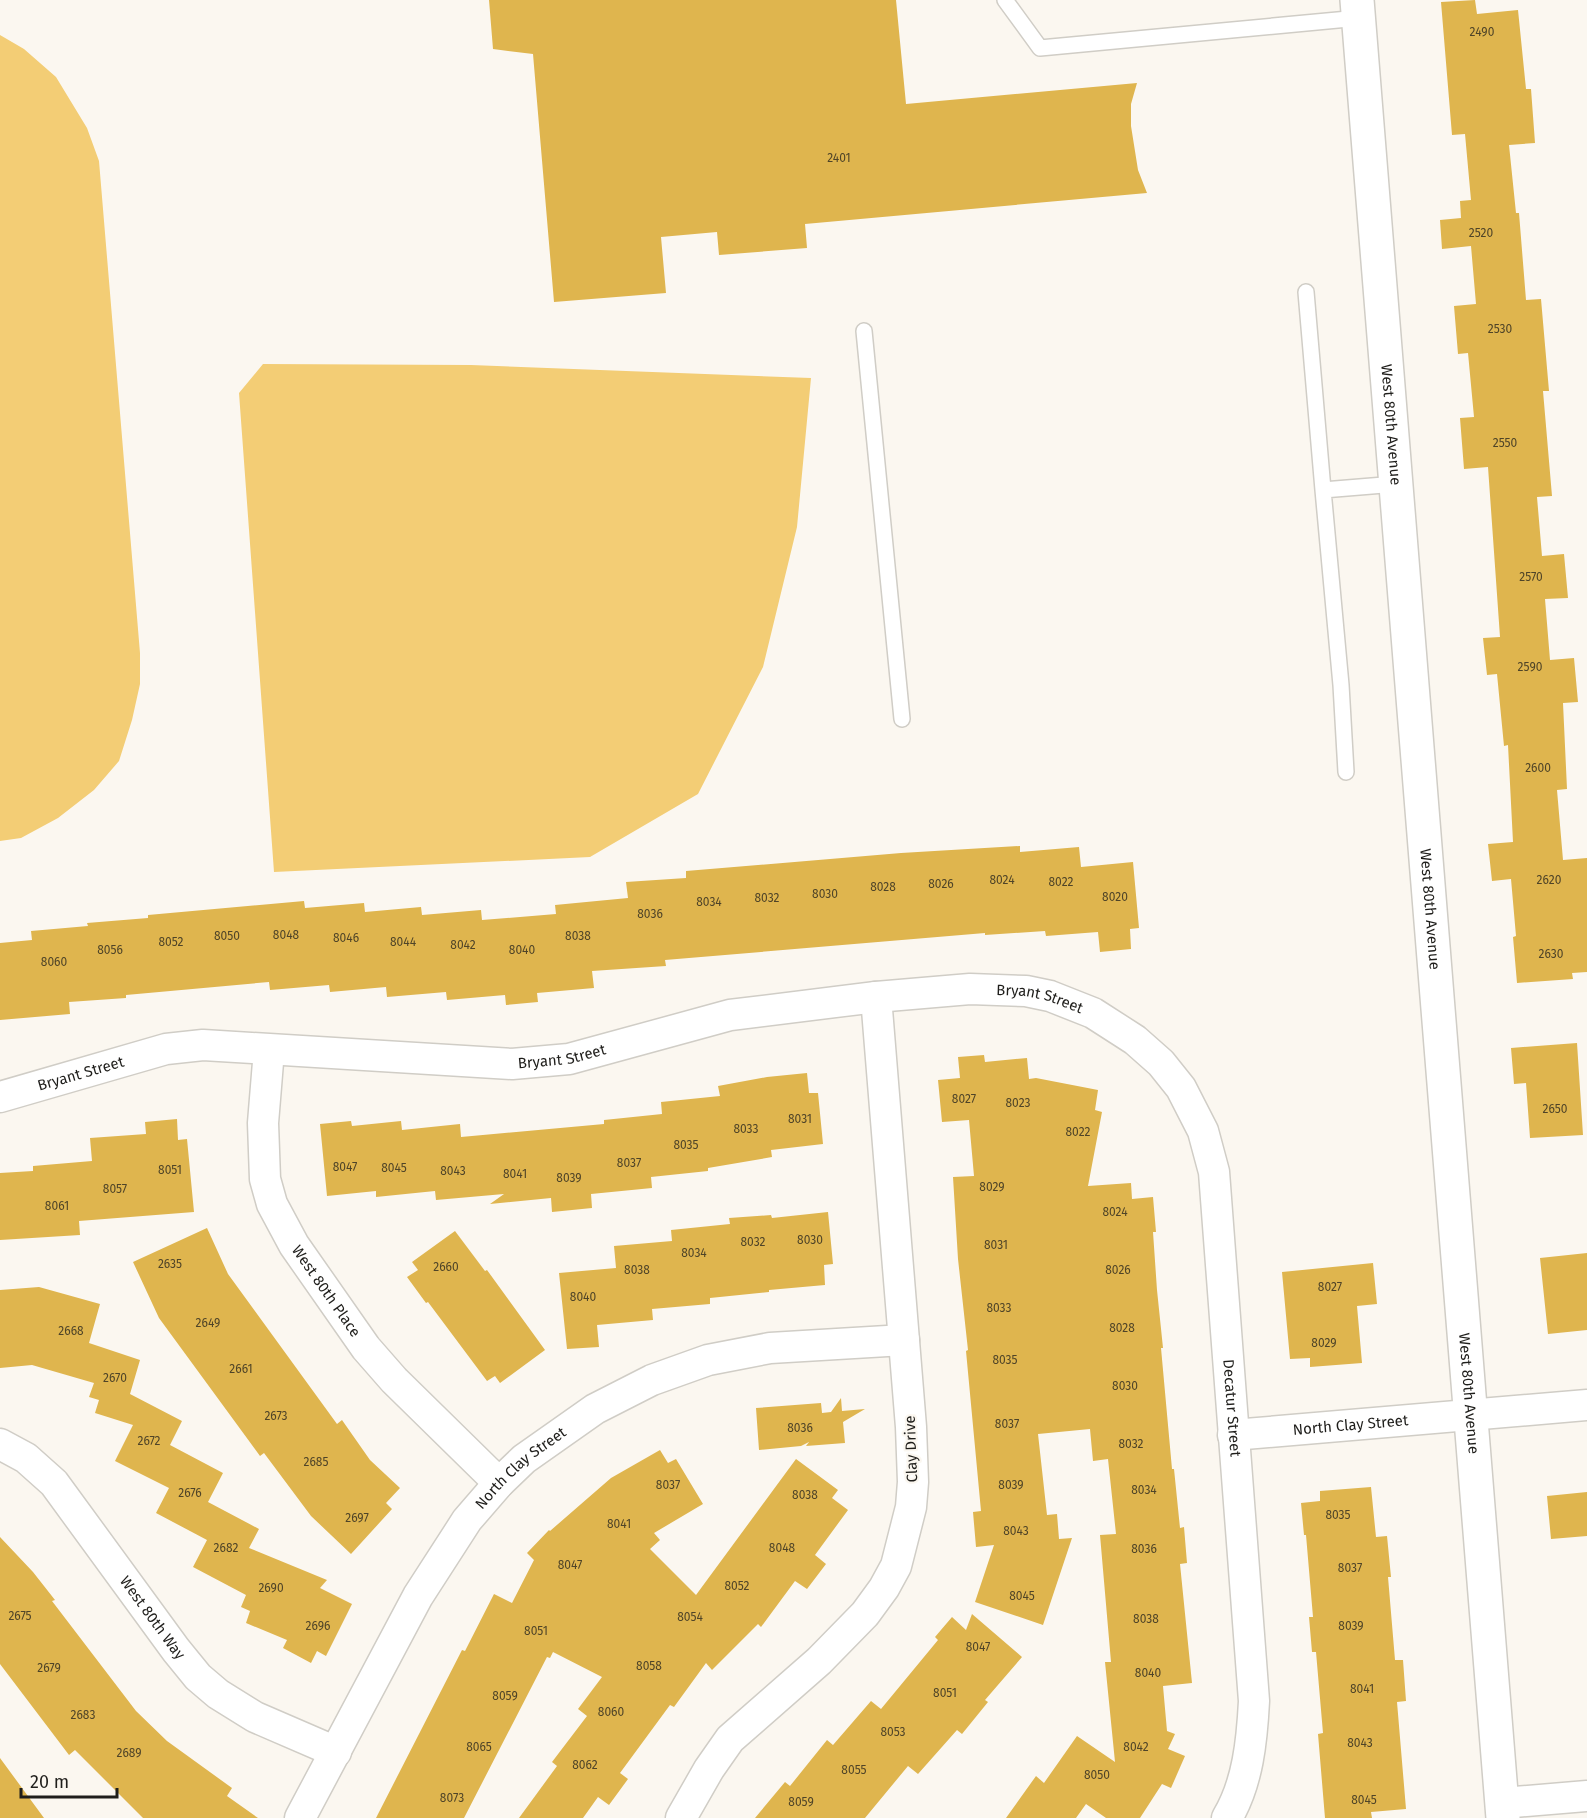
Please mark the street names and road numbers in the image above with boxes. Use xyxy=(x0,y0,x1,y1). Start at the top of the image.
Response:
street label: West 80th Avenue xyxy=(1377,363,1405,486)
street label: West 80th Avenue xyxy=(1416,848,1444,970)
street label: Bryant Street xyxy=(996,981,1086,1017)
street label: Bryant Street xyxy=(517,1040,608,1072)
street label: Bryant Street xyxy=(35,1052,127,1095)
street label: West 80th Place xyxy=(288,1242,364,1340)
street label: West 80th Avenue xyxy=(1455,1332,1483,1455)
street label: Decatur Street xyxy=(1219,1359,1245,1458)
street label: North Clay Street xyxy=(1292,1411,1410,1439)
street label: Clay Drive xyxy=(901,1415,921,1483)
street label: North Clay Street xyxy=(472,1423,570,1513)
street label: West 80th Way xyxy=(116,1573,189,1664)

